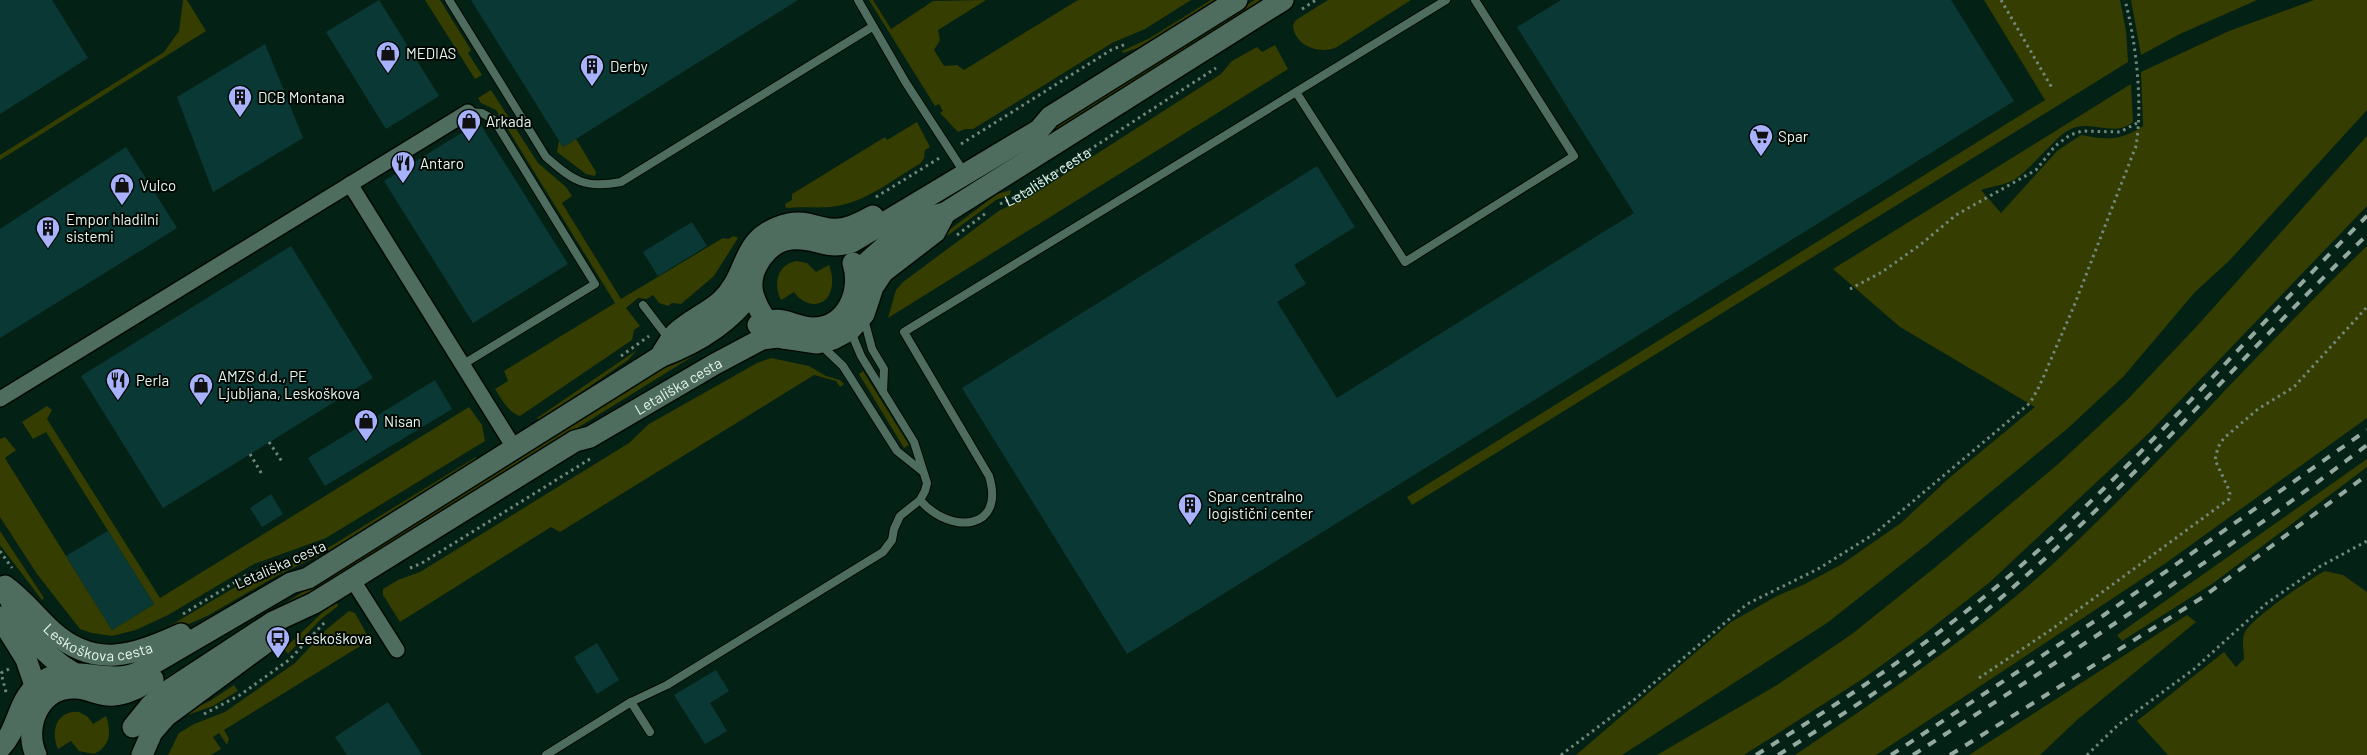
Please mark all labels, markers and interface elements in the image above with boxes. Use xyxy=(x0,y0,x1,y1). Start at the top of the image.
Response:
shop icon: MEDIAS xyxy=(375,40,401,74)
place label: MEDIAS xyxy=(406,44,456,62)
building icon: Derby xyxy=(579,53,605,87)
place label: Derby xyxy=(610,57,648,75)
building icon: DCB Montana xyxy=(227,84,253,118)
place label: DCB Montana xyxy=(258,88,345,106)
shop icon: Arkada xyxy=(456,108,482,142)
place label: Arkada xyxy=(486,112,531,130)
supermarket icon: Spar xyxy=(1748,123,1774,157)
place label: Spar xyxy=(1778,127,1809,145)
street label: Letališka cesta xyxy=(1002,143,1094,210)
restaurant icon: Antaro xyxy=(390,150,416,184)
place label: Antaro xyxy=(420,154,464,172)
shop icon: Vulco xyxy=(109,172,135,206)
place label: Vulco xyxy=(140,176,176,194)
place label: Empor hladilni sistemi xyxy=(66,210,159,245)
building icon: Empor hladilni sistemi xyxy=(35,215,61,249)
street label: Letališka cesta xyxy=(631,353,725,418)
restaurant icon: Perla xyxy=(105,367,131,401)
place label: AMZS d.d., PE Ljubljana, Leskoškova xyxy=(218,367,360,402)
place label: Perla xyxy=(136,371,169,389)
shop icon: AMZS d.d., PE Ljubljana, Leskoškova xyxy=(188,372,214,406)
shop icon: Nisan xyxy=(353,408,379,442)
place label: Nisan xyxy=(384,412,421,430)
place label: Spar centralno logistični center xyxy=(1208,487,1314,522)
building icon: Spar centralno logistični center xyxy=(1177,492,1203,526)
street label: Letališka cesta xyxy=(232,536,328,592)
street label: Leskoškova cesta xyxy=(40,619,155,664)
bus stop icon: Leskoškova xyxy=(265,625,291,659)
place label: Leskoškova xyxy=(296,629,372,647)

